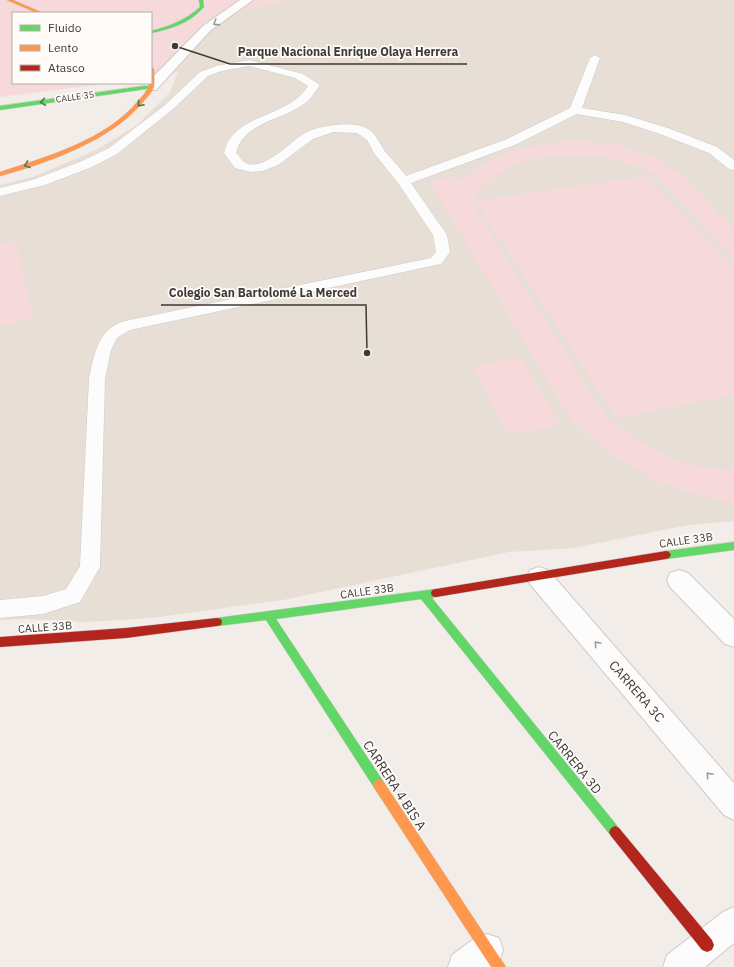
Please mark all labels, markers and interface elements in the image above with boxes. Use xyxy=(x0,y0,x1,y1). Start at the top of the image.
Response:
legend xyxy=(12,12,152,84)
one-way arrow xyxy=(213,18,220,25)
text: Fluido xyxy=(48,20,82,35)
text: Lento xyxy=(48,40,78,55)
callout: Parque Nacional Enrique Olaya Herrera xyxy=(230,40,467,64)
text: Parque Nacional Enrique Olaya Herrera xyxy=(238,44,458,59)
text: Atasco xyxy=(48,60,85,75)
street label: CALLE 35 xyxy=(55,88,95,105)
one-way arrow xyxy=(40,97,46,106)
one-way arrow xyxy=(137,99,144,107)
one-way arrow xyxy=(23,161,30,169)
callout: Colegio San Bartolomé La Merced xyxy=(161,281,366,305)
text: Colegio San Bartolomé La Merced xyxy=(169,285,357,300)
street label: CALLE 33B xyxy=(658,529,714,551)
street label: CALLE 33B xyxy=(339,580,395,602)
street label: CALLE 33B xyxy=(17,618,73,636)
one-way arrow xyxy=(594,642,601,649)
street label: CARRERA 3C xyxy=(605,657,668,726)
street label: CARRERA 3D xyxy=(544,727,605,798)
street label: CARRERA 4 BIS A xyxy=(359,737,430,834)
one-way arrow xyxy=(706,772,713,780)

